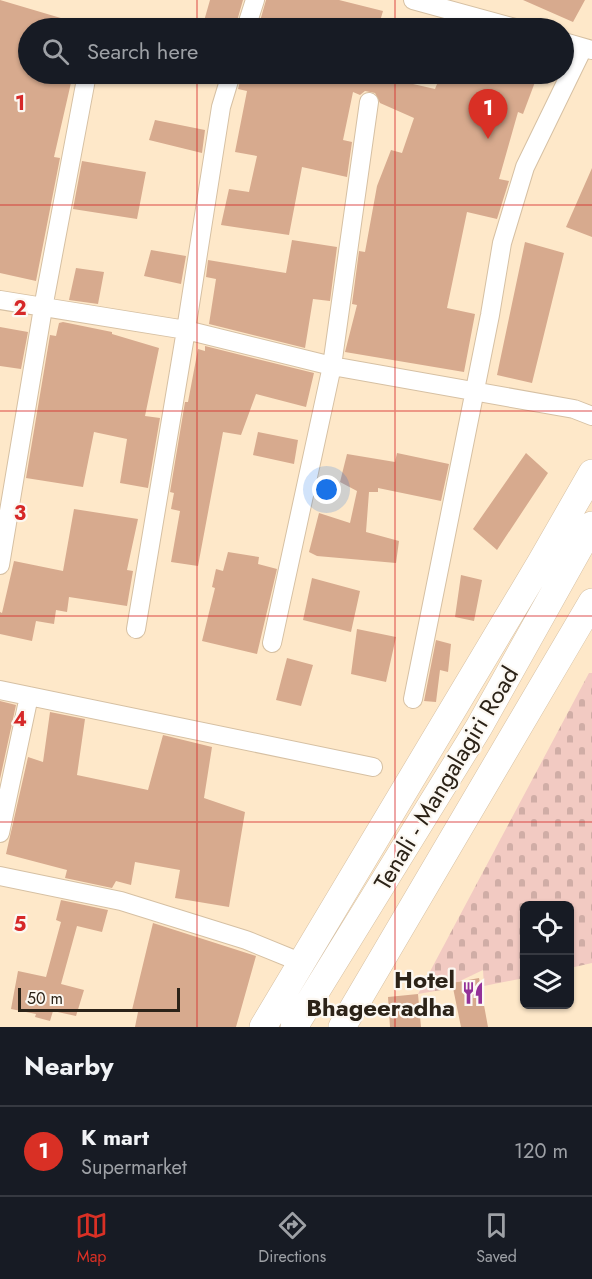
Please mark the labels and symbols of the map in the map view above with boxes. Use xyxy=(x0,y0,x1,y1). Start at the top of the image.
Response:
text: 1 xyxy=(15,89,25,118)
pin: 1 xyxy=(468,90,508,139)
text: 2 xyxy=(13,294,27,323)
your location xyxy=(312,475,341,504)
text: 3 xyxy=(14,499,26,528)
street label: Tenali - Mangalagiri Road xyxy=(365,659,527,897)
text: 4 xyxy=(13,705,27,734)
text: 5 xyxy=(14,910,27,939)
place label: Hotel Bhageeradha xyxy=(306,962,455,1025)
restaurant icon: Hotel Bhageeradha xyxy=(460,980,486,1006)
scale bar xyxy=(18,985,180,1012)

